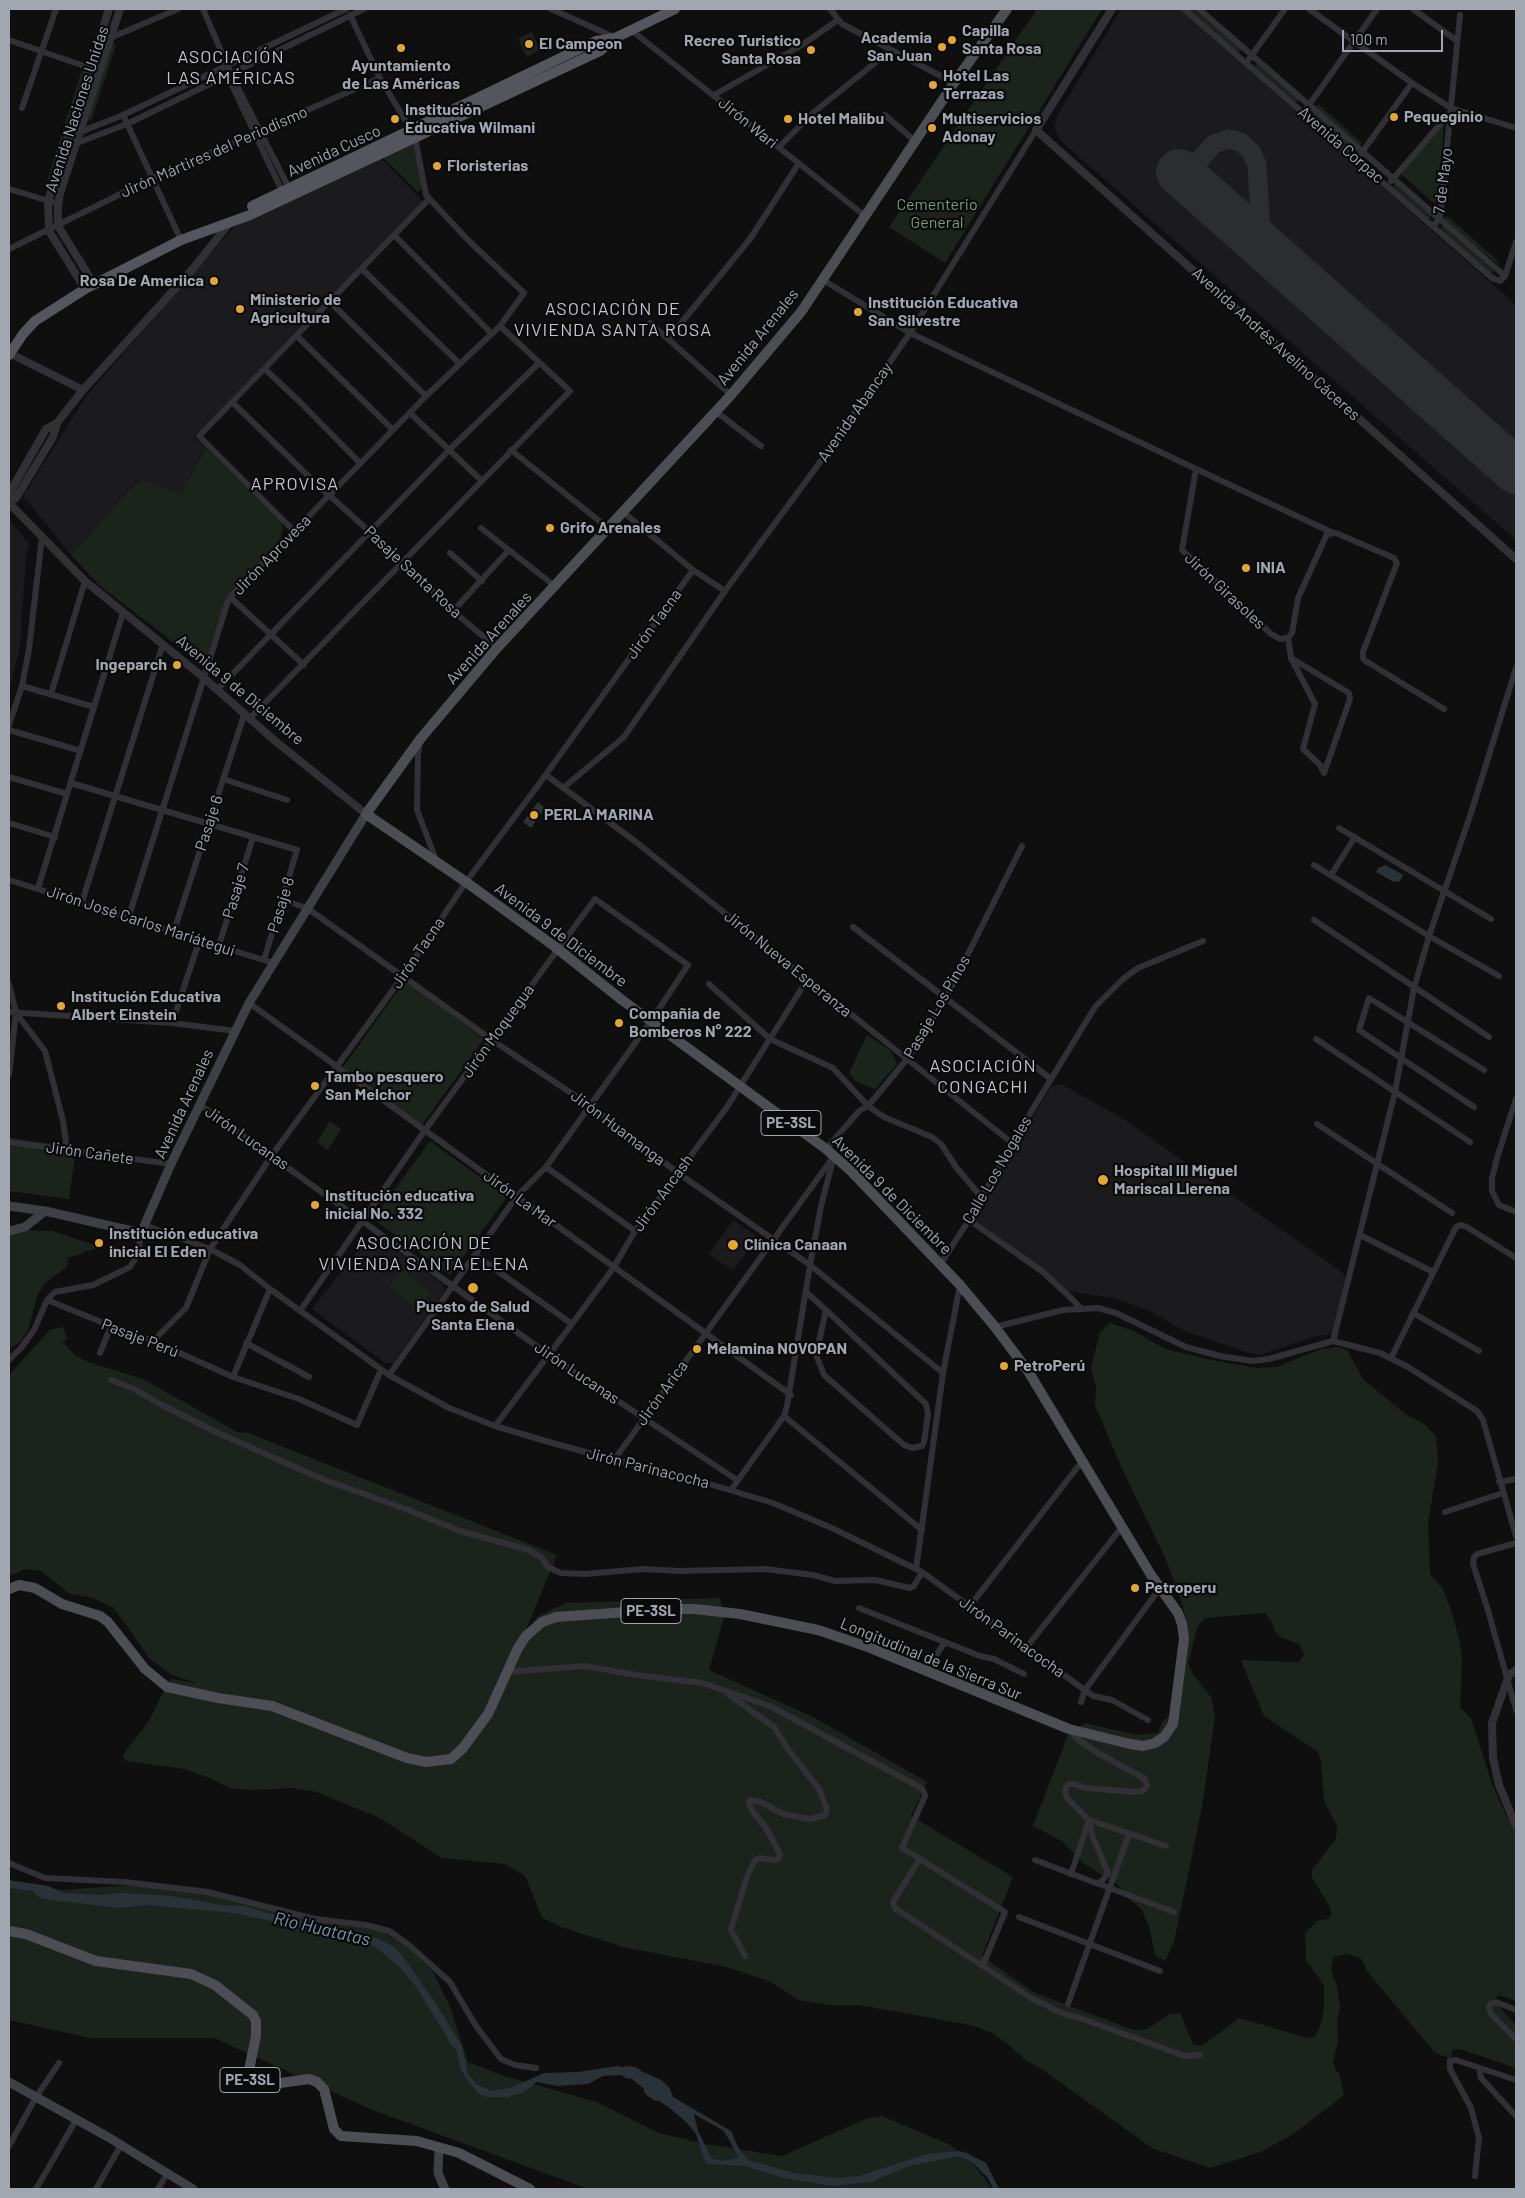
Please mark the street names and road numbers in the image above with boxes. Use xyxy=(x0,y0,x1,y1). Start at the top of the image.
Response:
street label: Avenida Naciones Unidas xyxy=(41,24,113,194)
street label: Jirón Wari xyxy=(714,93,782,153)
street label: Jirón Mártires del Periodismo xyxy=(117,102,311,202)
street label: Avenida Corpac xyxy=(1294,102,1388,188)
street label: Avenida Cusco xyxy=(284,121,384,181)
street label: 7 de Mayo xyxy=(1429,147,1457,215)
street label: Avenida Andrés Avelino Cáceres xyxy=(1188,263,1364,425)
street label: Avenida Arenales xyxy=(713,285,803,389)
street label: Avenida Abancay xyxy=(814,359,896,465)
street label: Jirón Aprovesa xyxy=(229,511,315,599)
street label: Pasaje Santa Rosa xyxy=(360,522,466,622)
street label: Jirón Girasoles xyxy=(1181,549,1269,633)
street label: Jirón Tacna xyxy=(622,585,686,663)
street label: Avenida Arenales xyxy=(442,588,536,688)
street label: Avenida 9 de Diciembre xyxy=(172,631,308,749)
street label: Pasaje 6 xyxy=(191,793,227,853)
street label: Pasaje 7 xyxy=(219,861,253,921)
street label: Pasaje 8 xyxy=(263,875,299,935)
street label: Avenida 9 de Diciembre xyxy=(491,879,631,991)
street label: Jirón José Carlos Mariátegui xyxy=(44,881,238,961)
street label: Jirón Nueva Esperanza xyxy=(720,907,856,1021)
street label: Jirón Tacna xyxy=(387,914,449,992)
street label: Pasaje Los Pinos xyxy=(900,952,974,1062)
street label: Jirón Moquegua xyxy=(458,981,538,1081)
street label: Avenida Arenales xyxy=(150,1046,218,1162)
street label: Jirón Huamanga xyxy=(567,1086,669,1170)
street label: Jirón Lucanas xyxy=(201,1102,293,1174)
road number: PE-3SL xyxy=(761,1110,821,1136)
street label: Calle Los Nogales xyxy=(958,1113,1036,1227)
street label: Avenida 9 de Diciembre xyxy=(828,1131,956,1259)
street label: Jirón Cañete xyxy=(45,1137,135,1169)
street label: Jirón Ancash xyxy=(629,1151,697,1235)
street label: Jirón La Mar xyxy=(480,1166,560,1232)
street label: Pasaje Perú xyxy=(99,1314,181,1362)
street label: Jirón Lucanas xyxy=(531,1338,623,1408)
street label: Jirón Arica xyxy=(632,1357,692,1429)
street label: Jirón Parinacocha xyxy=(585,1443,711,1493)
street label: Jirón Parinacocha xyxy=(955,1592,1069,1682)
road number: PE-3SL xyxy=(621,1598,681,1624)
street label: Longitudinal de la Sierra Sur xyxy=(837,1614,1025,1704)
road number: PE-3SL xyxy=(220,2068,280,2092)

